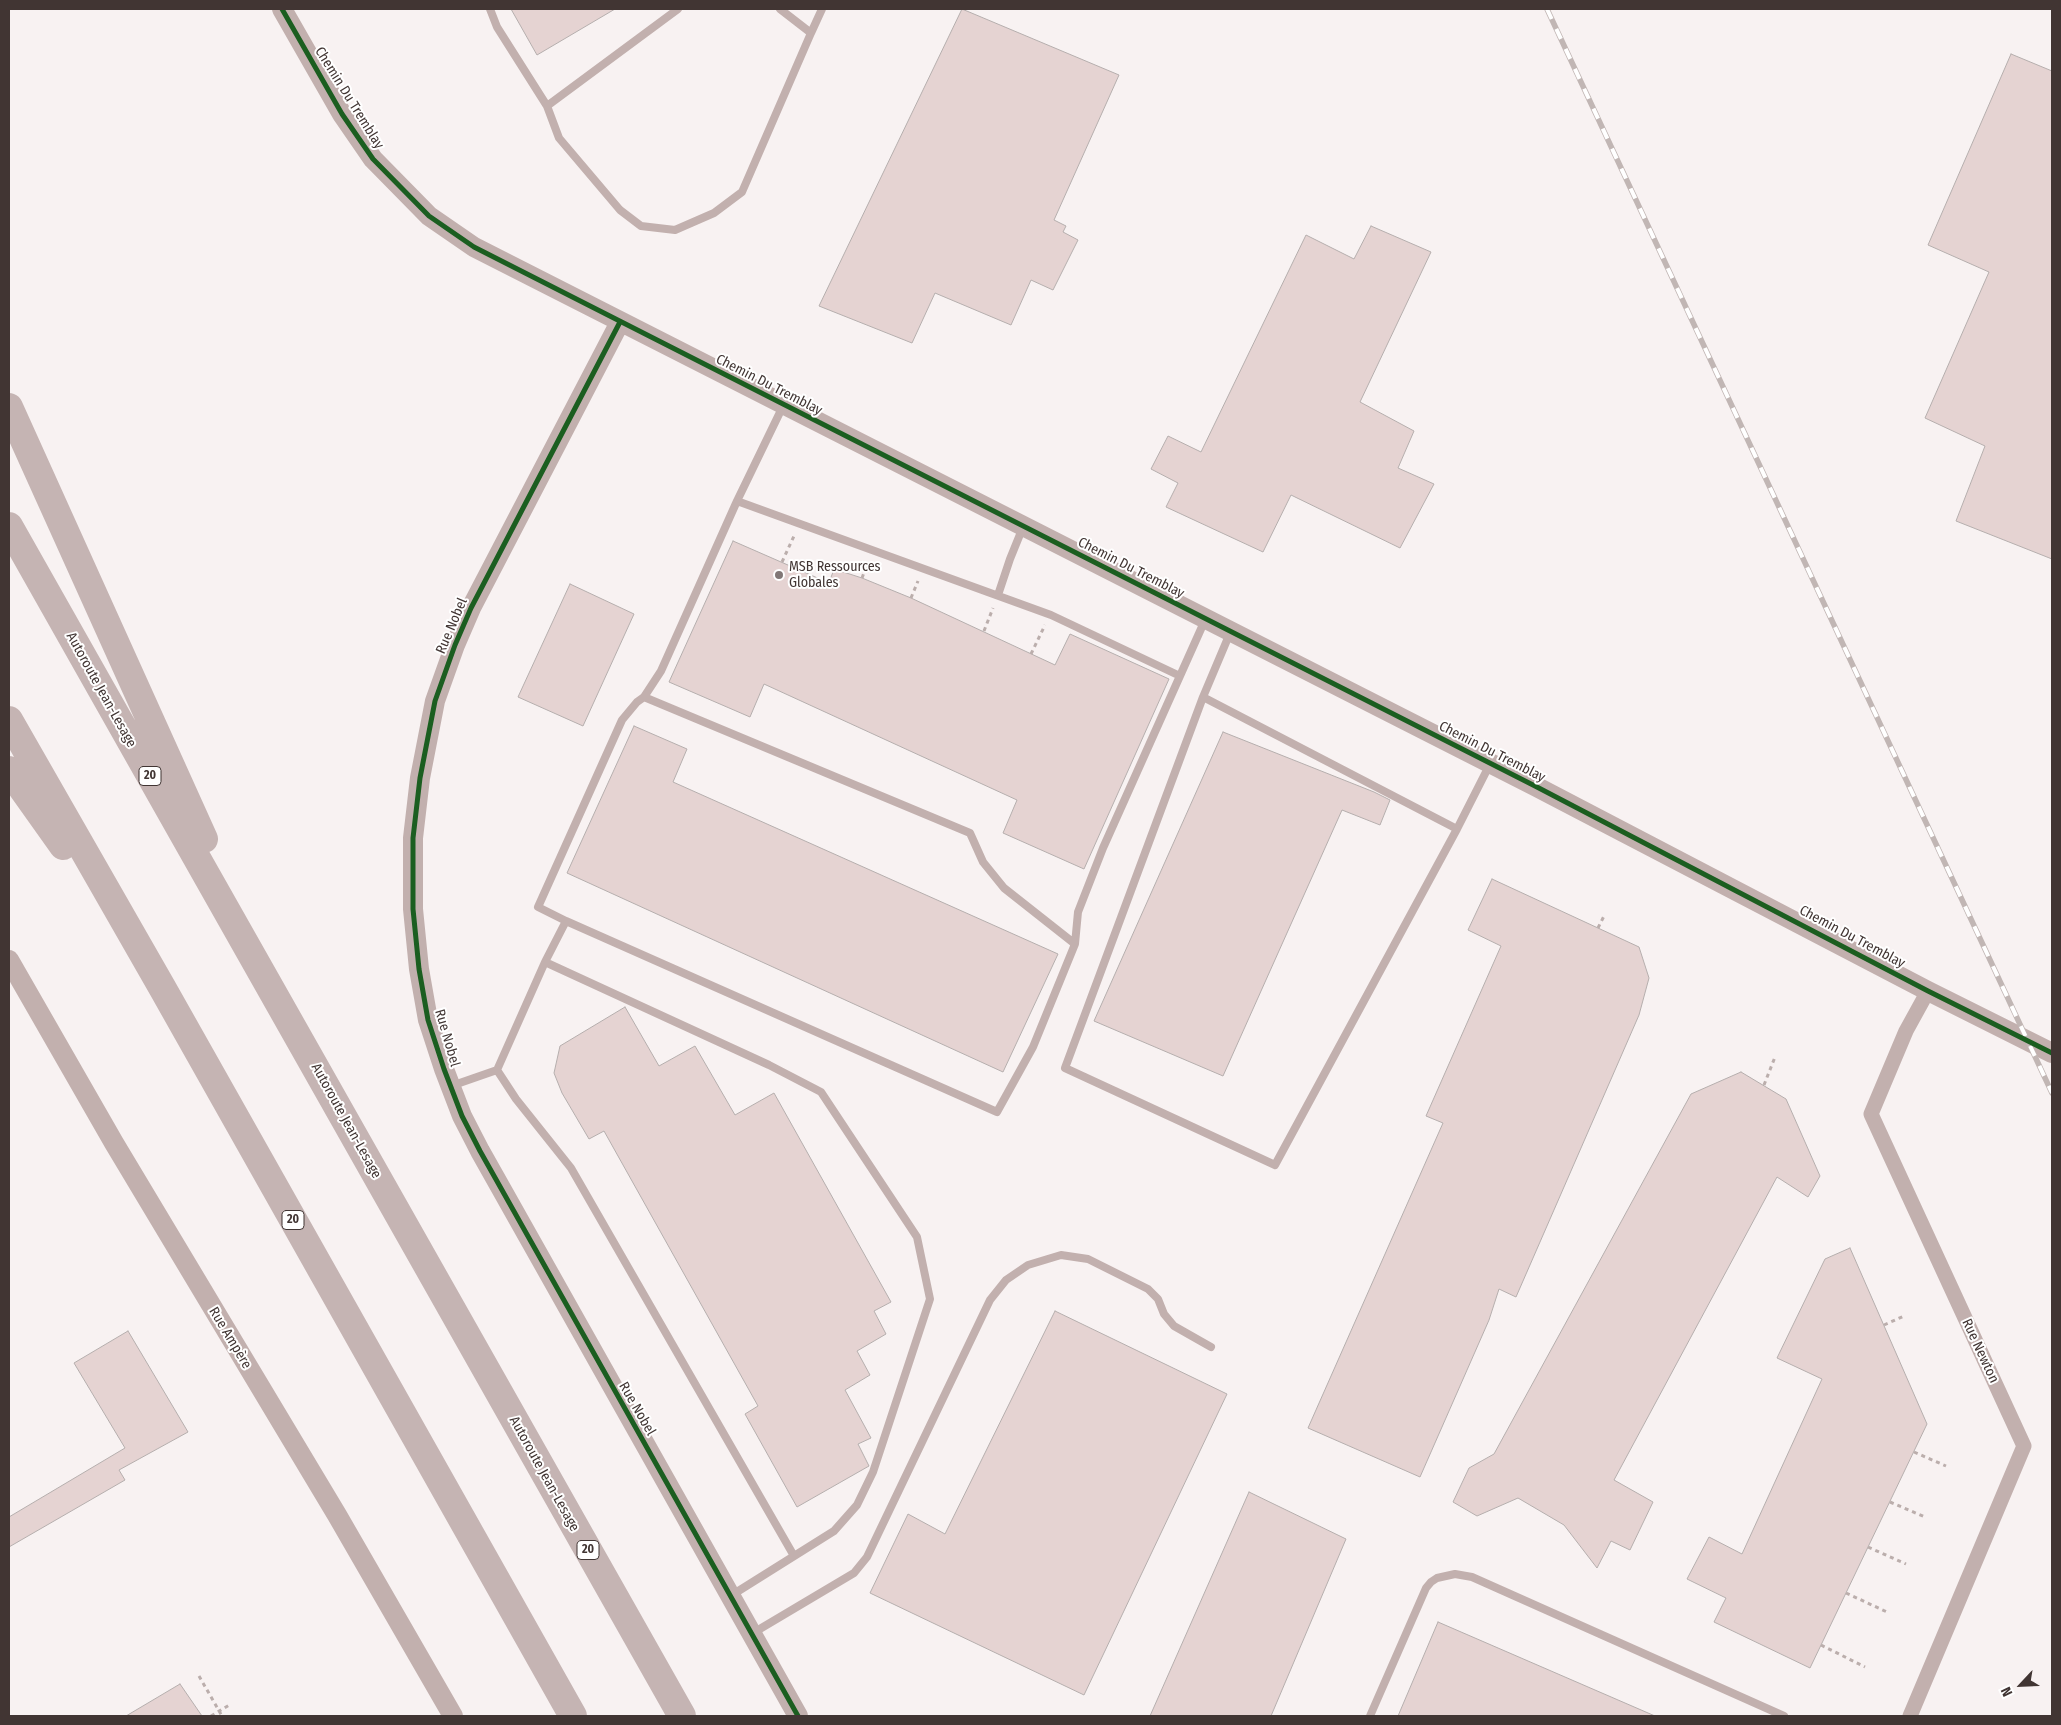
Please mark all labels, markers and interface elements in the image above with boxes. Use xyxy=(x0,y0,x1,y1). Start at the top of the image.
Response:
street label: Chemin Du Tremblay xyxy=(311,44,387,152)
street label: Chemin Du Tremblay xyxy=(713,351,825,419)
street label: Chemin Du Tremblay xyxy=(1075,534,1187,602)
place label: MSB Ressources Globales xyxy=(789,559,881,592)
marker: MSB Ressources Globales xyxy=(773,569,785,581)
street label: Rue Nobel xyxy=(433,596,471,656)
street label: Autoroute Jean-Lesage xyxy=(62,630,140,750)
street label: Chemin Du Tremblay xyxy=(1436,718,1548,786)
road number: 20 xyxy=(139,766,161,786)
street label: Chemin Du Tremblay xyxy=(1796,902,1908,972)
street label: Rue Nobel xyxy=(431,1007,463,1069)
street label: Autoroute Jean-Lesage xyxy=(307,1061,385,1181)
road number: 20 xyxy=(282,1210,304,1230)
street label: Rue Ampère xyxy=(205,1304,255,1372)
street label: Rue Newton xyxy=(1958,1316,2002,1386)
street label: Rue Nobel xyxy=(615,1379,659,1439)
street label: Autoroute Jean-Lesage xyxy=(505,1414,583,1534)
road number: 20 xyxy=(577,1540,599,1560)
north arrow xyxy=(1996,1660,2046,1710)
text: N xyxy=(1997,1684,2016,1699)

